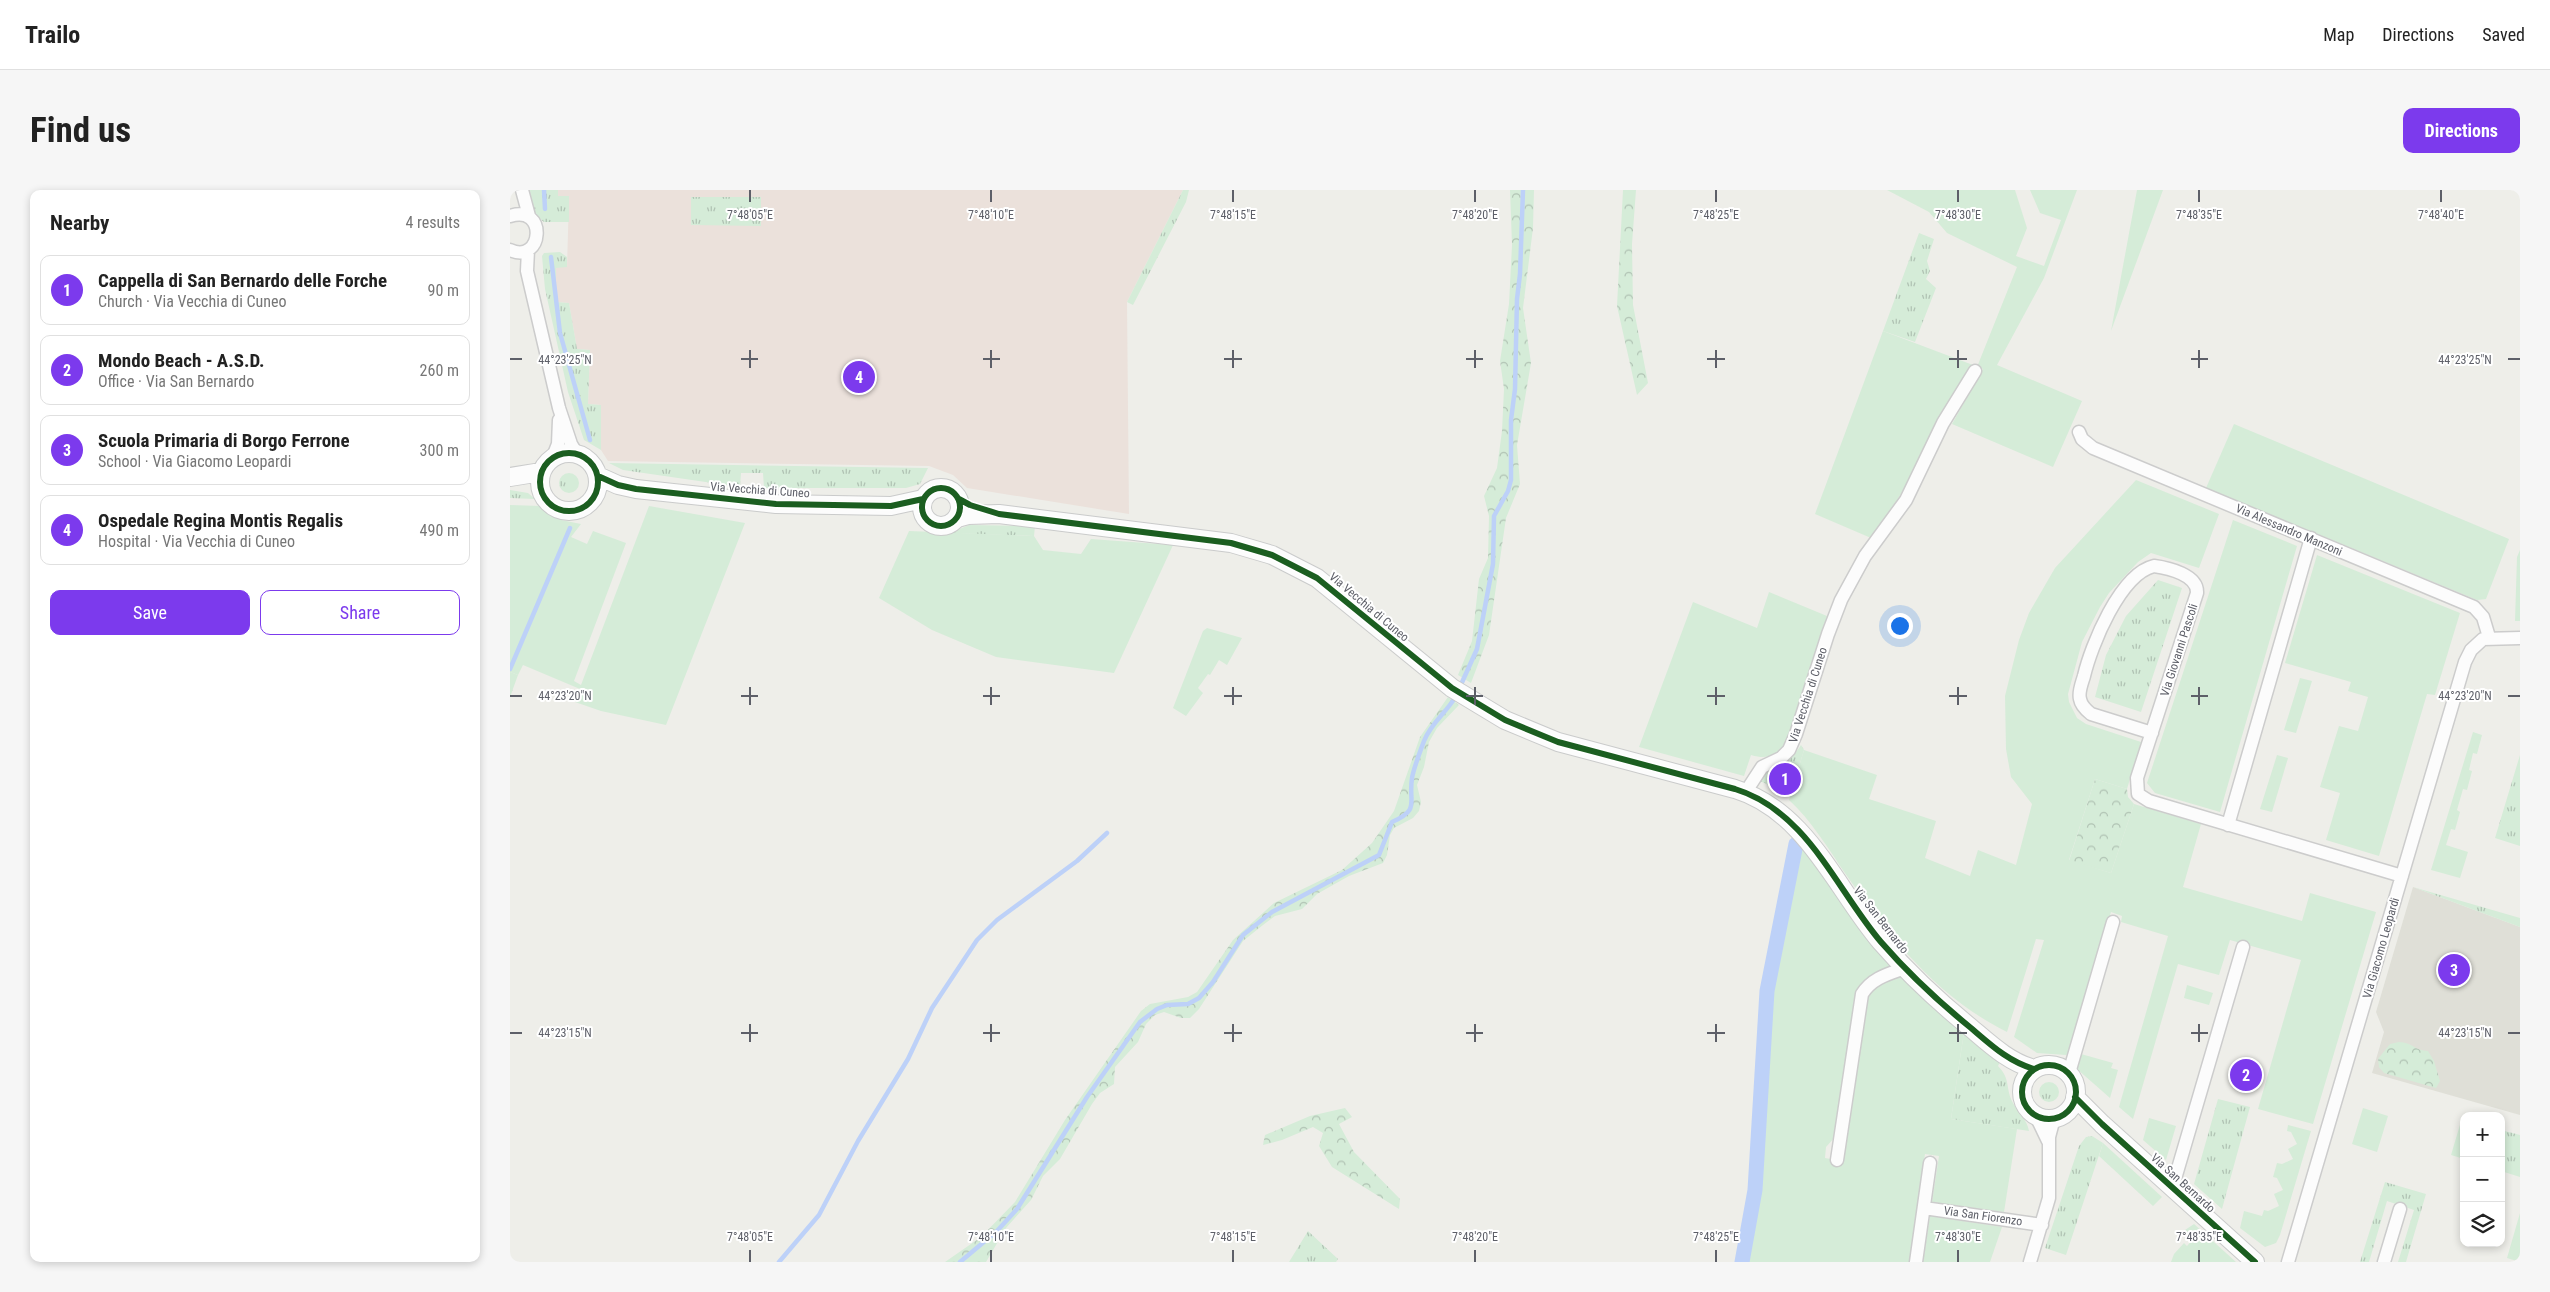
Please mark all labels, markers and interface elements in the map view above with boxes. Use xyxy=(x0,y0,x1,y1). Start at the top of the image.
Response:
text: Trailo xyxy=(25,21,80,49)
text: Map xyxy=(2323,24,2354,45)
text: Directions xyxy=(2382,24,2454,45)
text: Saved xyxy=(2482,24,2525,45)
button: Directions xyxy=(2403,108,2520,153)
text: Find us xyxy=(30,110,131,151)
text: 7°48'05"E xyxy=(727,208,773,222)
text: 7°48'10"E xyxy=(968,208,1014,222)
text: 7°48'15"E xyxy=(1210,208,1256,222)
text: 7°48'20"E xyxy=(1452,208,1498,222)
text: 7°48'25"E xyxy=(1693,208,1739,222)
text: 7°48'30"E xyxy=(1935,208,1981,222)
text: 7°48'35"E xyxy=(2176,208,2222,222)
text: 7°48'40"E xyxy=(2418,208,2464,222)
text: Nearby xyxy=(50,211,109,235)
text: 4 results xyxy=(405,213,460,232)
text: Cappella di San Bernardo delle Forche xyxy=(98,269,387,292)
text: 1 xyxy=(63,281,71,300)
text: 90 m xyxy=(427,281,459,300)
text: Church · Via Vecchia di Cuneo xyxy=(98,292,287,311)
text: Mondo Beach - A.S.D. xyxy=(98,349,265,372)
text: 44°23'25"N xyxy=(538,353,592,367)
text: 44°23'25"N xyxy=(2438,353,2492,367)
pin: 4 xyxy=(843,358,875,396)
text: 2 xyxy=(63,361,71,380)
text: 260 m xyxy=(420,361,459,380)
text: Office · Via San Bernardo xyxy=(98,372,254,391)
text: Scuola Primaria di Borgo Ferrone xyxy=(98,429,350,452)
text: 3 xyxy=(63,441,71,460)
text: 300 m xyxy=(420,441,459,460)
text: School · Via Giacomo Leopardi xyxy=(98,452,291,471)
street label: Via Vecchia di Cuneo xyxy=(710,480,810,500)
street label: Via Alessandro Manzoni xyxy=(2234,501,2344,559)
text: Ospedale Regina Montis Regalis xyxy=(98,509,343,532)
text: 4 xyxy=(63,521,71,540)
text: 490 m xyxy=(420,521,459,540)
text: Hospital · Via Vecchia di Cuneo xyxy=(98,532,295,551)
street label: Via Vecchia di Cuneo xyxy=(1326,570,1412,644)
button: Save xyxy=(50,590,250,635)
button: Share xyxy=(260,590,460,635)
street label: Via Giovanni Pascoli xyxy=(2157,602,2201,698)
your location xyxy=(1887,613,1913,639)
street label: Via Vecchia di Cuneo xyxy=(1786,645,1830,745)
text: 44°23'20"N xyxy=(538,689,592,703)
text: 44°23'20"N xyxy=(2438,689,2492,703)
pin: 1 xyxy=(1769,760,1801,798)
street label: Via San Bernardo xyxy=(1850,884,1912,956)
street label: Via Giacomo Leopardi xyxy=(2360,896,2402,1000)
pin: 3 xyxy=(2438,951,2470,989)
text: 44°23'15"N xyxy=(538,1026,592,1040)
text: 44°23'15"N xyxy=(2438,1026,2492,1040)
pin: 2 xyxy=(2230,1056,2262,1094)
map controls xyxy=(2460,1112,2505,1247)
button: + xyxy=(2460,1112,2505,1157)
street label: Via San Bernardo xyxy=(2148,1151,2218,1215)
button: − xyxy=(2460,1157,2505,1202)
button: layers xyxy=(2460,1202,2505,1247)
street label: Via San Fiorenzo xyxy=(1943,1204,2023,1228)
text: 7°48'05"E xyxy=(727,1230,773,1244)
text: 7°48'10"E xyxy=(968,1230,1014,1244)
text: 7°48'15"E xyxy=(1210,1230,1256,1244)
text: 7°48'20"E xyxy=(1452,1230,1498,1244)
text: 7°48'25"E xyxy=(1693,1230,1739,1244)
text: 7°48'30"E xyxy=(1935,1230,1981,1244)
text: 7°48'35"E xyxy=(2176,1230,2222,1244)

